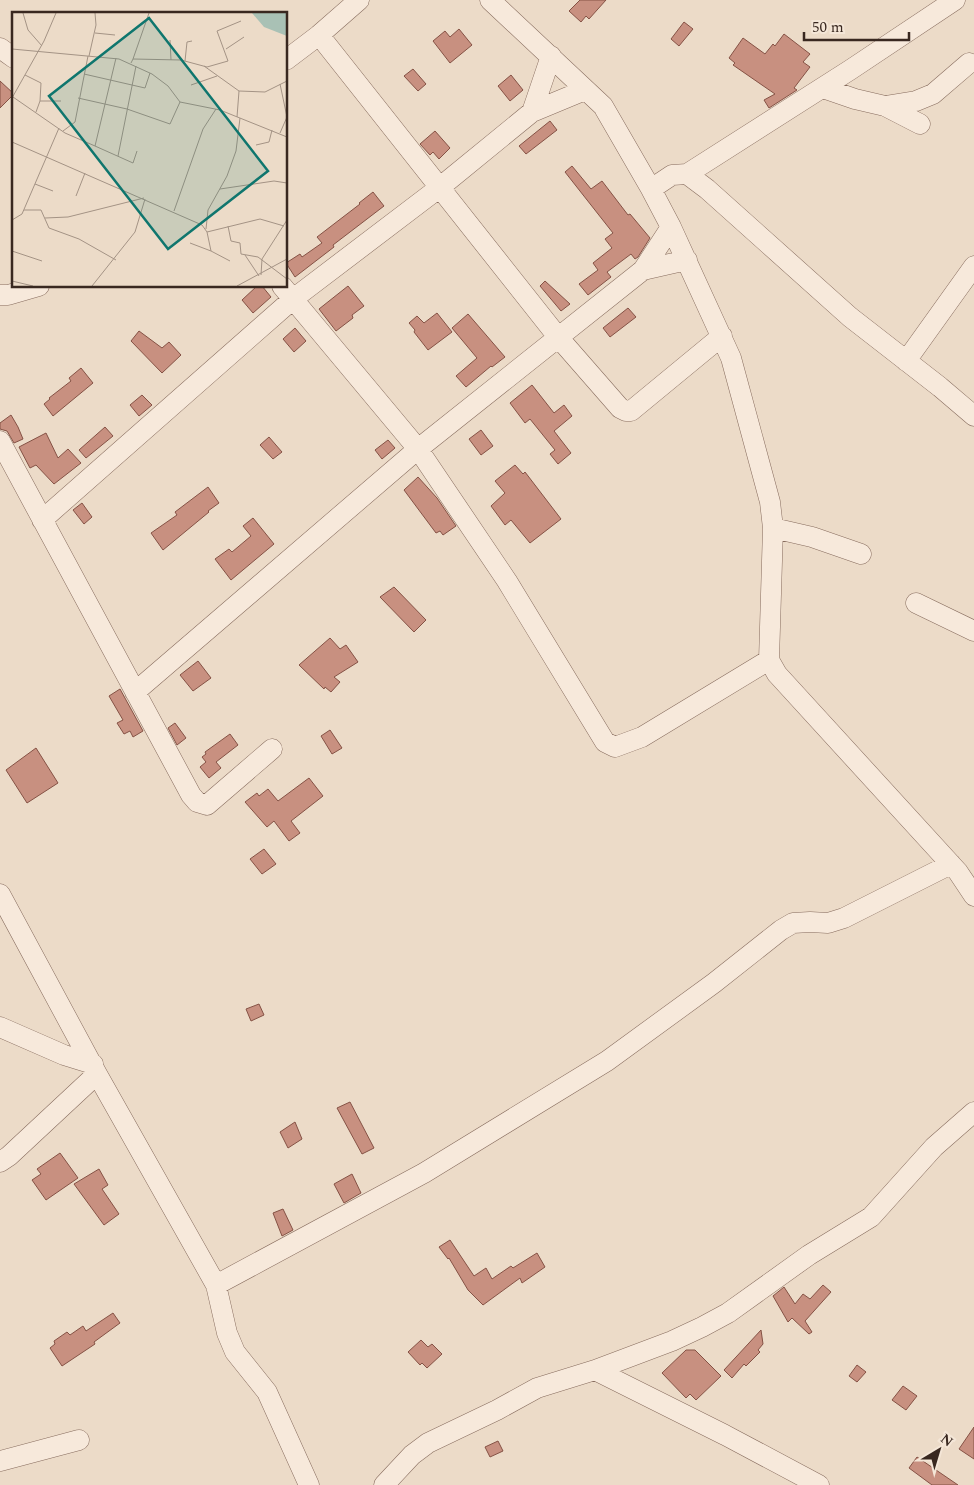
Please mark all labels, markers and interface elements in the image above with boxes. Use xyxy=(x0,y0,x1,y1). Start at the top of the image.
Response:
scale bar xyxy=(804,10,909,42)
inset map xyxy=(12,12,288,288)
text: 50 m xyxy=(812,16,844,39)
north arrow xyxy=(914,1425,964,1475)
text: N xyxy=(936,1428,958,1452)

